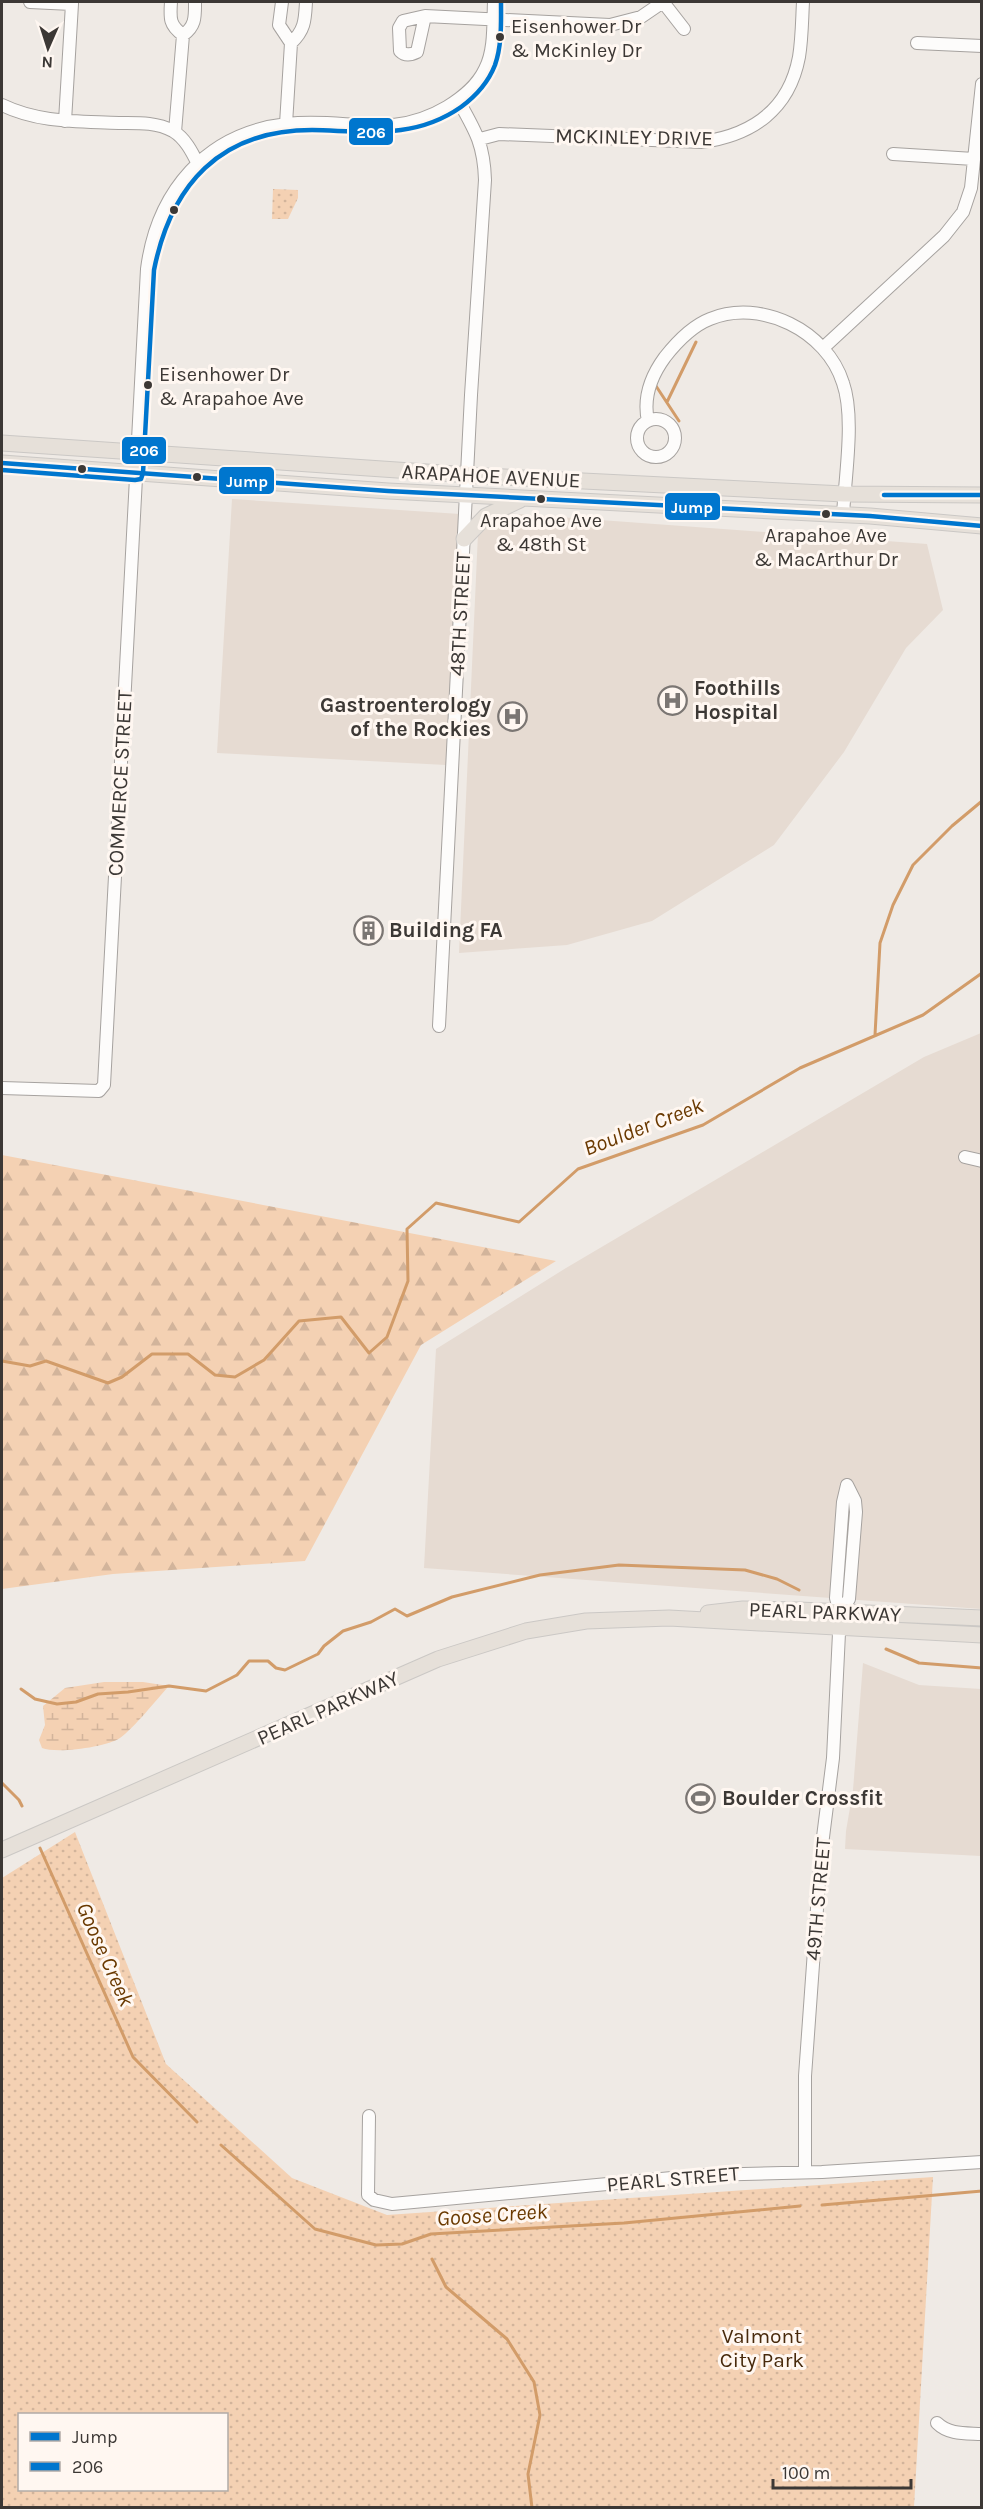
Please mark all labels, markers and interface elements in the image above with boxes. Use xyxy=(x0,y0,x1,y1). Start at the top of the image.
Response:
place label: Eisenhower Dr & McKinley Dr xyxy=(511,15,643,62)
north arrow xyxy=(18,18,78,78)
marker: Eisenhower Dr & McKinley Dr xyxy=(494,31,506,43)
text: N xyxy=(41,53,53,72)
line badge: 206 xyxy=(348,117,394,146)
text: 206 xyxy=(356,123,386,142)
street label: MCKINLEY DRIVE xyxy=(555,124,713,150)
unlabelled marker xyxy=(168,204,180,216)
place label: Eisenhower Dr & Arapahoe Ave xyxy=(159,363,304,410)
marker: Eisenhower Dr & Arapahoe Ave xyxy=(142,379,154,391)
line badge: 206 xyxy=(121,436,167,465)
text: 206 xyxy=(129,441,159,460)
street label: ARAPAHOE AVENUE xyxy=(401,459,581,493)
unlabelled marker xyxy=(76,463,88,475)
line badge: Jump xyxy=(218,466,275,495)
unlabelled marker xyxy=(191,471,203,483)
text: Jump xyxy=(226,472,268,491)
line badge: Jump xyxy=(664,492,721,521)
marker: Arapahoe Ave & 48th St xyxy=(535,493,547,505)
text: Jump xyxy=(671,498,713,517)
marker: Arapahoe Ave & MacArthur Dr xyxy=(820,508,832,520)
place label: Arapahoe Ave & 48th St xyxy=(480,509,602,556)
place label: Arapahoe Ave & MacArthur Dr xyxy=(754,524,899,571)
street label: 48TH STREET xyxy=(445,551,475,677)
place label: Foothills Hospital xyxy=(694,676,781,724)
hospital icon: Foothills Hospital xyxy=(657,684,689,716)
street label: COMMERCE STREET xyxy=(103,689,137,877)
place label: Gastroenterology of the Rockies xyxy=(320,693,491,741)
hospital icon: Gastroenterology of the Rockies xyxy=(496,701,528,733)
building icon: Building FA xyxy=(352,914,384,946)
place label: Building FA xyxy=(389,918,503,942)
water label: Boulder Creek xyxy=(580,1092,708,1162)
street label: PEARL PARKWAY xyxy=(748,1597,902,1627)
street label: PEARL PARKWAY xyxy=(253,1666,403,1750)
sports icon: Boulder Crossfit xyxy=(685,1782,717,1814)
place label: Boulder Crossfit xyxy=(722,1786,883,1810)
street label: 49TH STREET xyxy=(801,1836,835,1962)
water label: Goose Creek xyxy=(71,1898,140,2011)
street label: PEARL STREET xyxy=(606,2161,741,2197)
water label: Goose Creek xyxy=(436,2198,549,2232)
park label: Valmont City Park xyxy=(720,2324,804,2372)
legend xyxy=(18,2413,228,2491)
text: Jump xyxy=(72,2426,118,2448)
scale bar xyxy=(773,2452,911,2490)
text: 206 xyxy=(72,2456,103,2478)
text: 100 m xyxy=(782,2462,830,2484)

